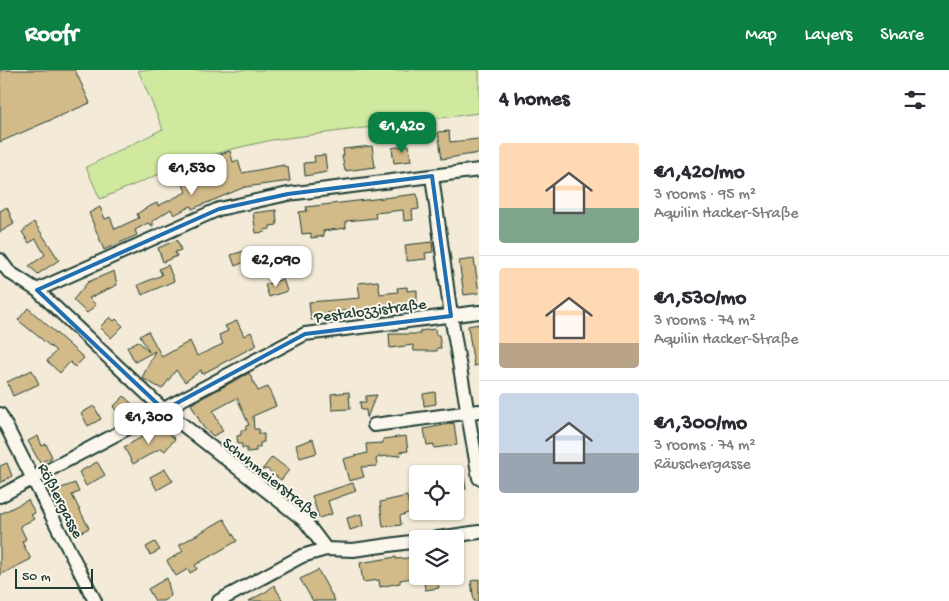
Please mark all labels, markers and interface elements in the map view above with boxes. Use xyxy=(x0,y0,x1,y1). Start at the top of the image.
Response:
text: Roofr xyxy=(25,21,78,50)
text: Map xyxy=(745,25,777,46)
text: Layers xyxy=(805,25,852,46)
text: Share xyxy=(880,25,924,46)
icon: filters xyxy=(901,86,929,114)
text: 4 homes xyxy=(499,88,570,113)
pin: €1,420 xyxy=(361,112,443,154)
text: €1,420 xyxy=(379,118,425,137)
pin: €1,530 xyxy=(151,154,233,196)
text: €1,530 xyxy=(169,160,215,179)
text: €1,420/mo xyxy=(654,161,745,186)
icon: home xyxy=(539,163,599,223)
text: 3 rooms · 95 m² xyxy=(654,186,756,205)
text: Aquilin Hacker-Straße xyxy=(654,205,798,224)
pin: €2,090 xyxy=(235,246,317,288)
text: €2,090 xyxy=(252,252,300,271)
text: €1,530/mo xyxy=(654,287,746,312)
icon: home xyxy=(539,288,599,348)
street label: Pestalozzistraße xyxy=(312,296,428,329)
text: 3 rooms · 74 m² xyxy=(654,312,756,331)
text: Aquilin Hacker-Straße xyxy=(654,331,798,350)
pin: €1,300 xyxy=(108,402,190,445)
text: €1,300 xyxy=(125,409,173,428)
text: €1,300/mo xyxy=(654,412,747,437)
icon: home xyxy=(539,413,599,473)
street label: Schuhmeierstraße xyxy=(217,435,323,525)
text: 3 rooms · 74 m² xyxy=(654,437,756,456)
text: Räuschergasse xyxy=(654,456,751,475)
street label: Rößlergasse xyxy=(32,461,86,543)
map controls xyxy=(409,465,464,585)
button: locate xyxy=(409,465,464,520)
button: layers xyxy=(409,530,464,585)
scale bar xyxy=(15,566,92,589)
text: 50 m xyxy=(22,569,51,586)

